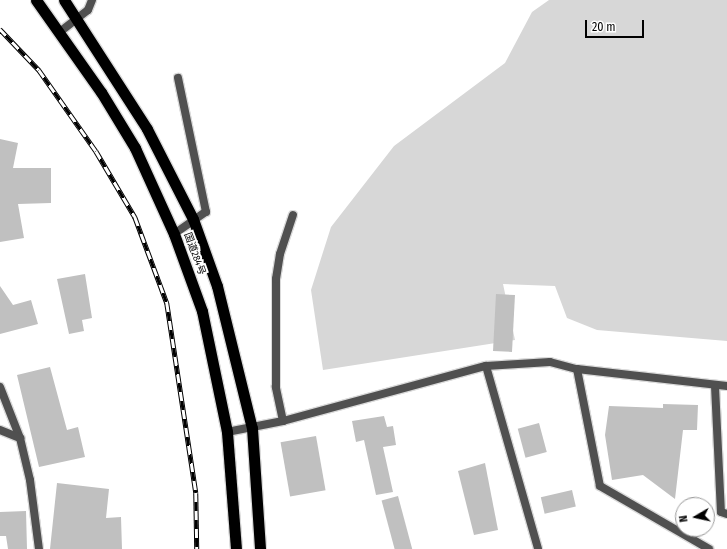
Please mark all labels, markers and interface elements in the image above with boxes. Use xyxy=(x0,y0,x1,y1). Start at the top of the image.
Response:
scale bar xyxy=(587,12,646,38)
text: 20 m xyxy=(592,20,616,34)
street label: 国道284号 xyxy=(181,231,207,277)
north arrow xyxy=(675,497,715,537)
text: N xyxy=(677,515,691,523)

